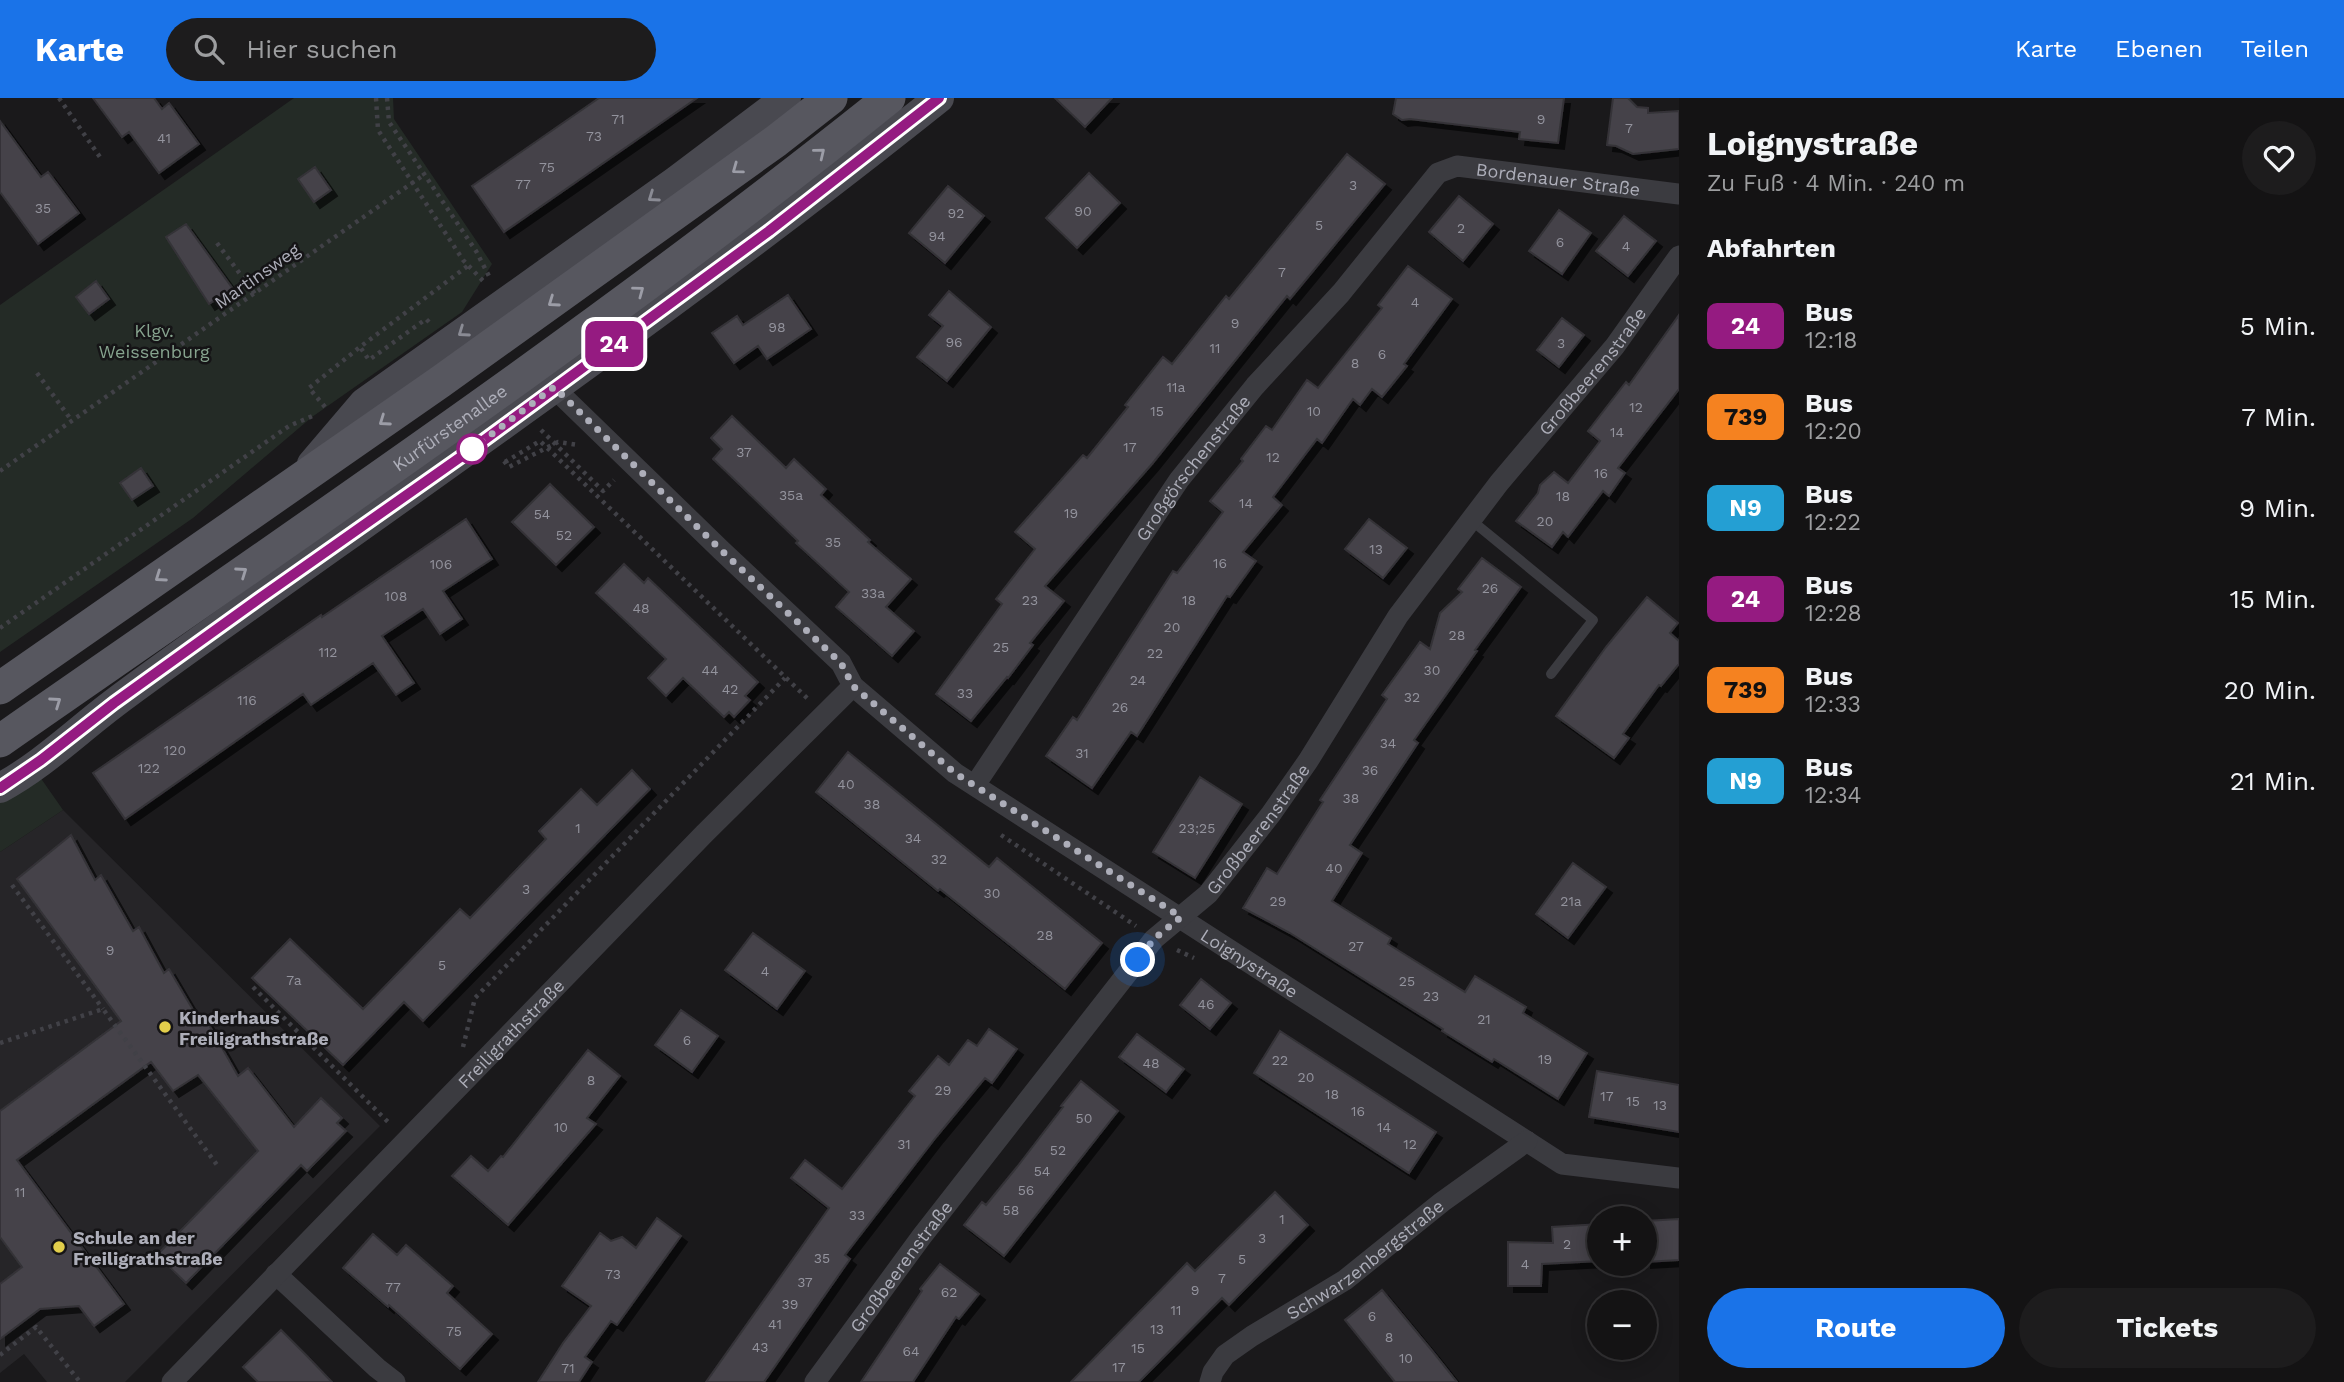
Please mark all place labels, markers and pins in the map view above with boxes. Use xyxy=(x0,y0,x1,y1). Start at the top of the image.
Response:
unlabelled marker xyxy=(457,434,487,464)
place label: Kinderhaus Freiligrathstraße xyxy=(179,1007,329,1049)
marker: Kinderhaus Freiligrathstraße xyxy=(157,1019,173,1035)
place label: Schule an der Freiligrathstraße xyxy=(73,1227,223,1269)
marker: Schule an der Freiligrathstraße xyxy=(51,1239,67,1255)

